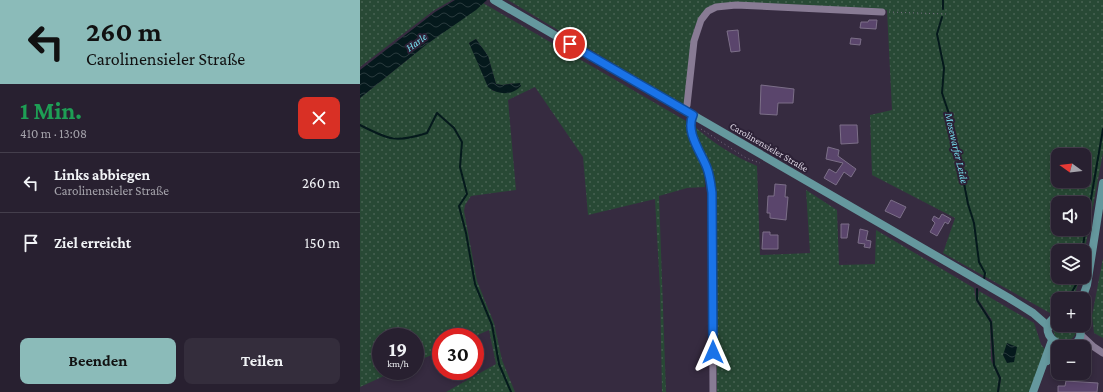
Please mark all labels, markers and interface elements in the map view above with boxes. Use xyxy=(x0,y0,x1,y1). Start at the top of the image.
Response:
icon: left xyxy=(20,16,72,68)
text: 260 m xyxy=(86,16,162,47)
pin xyxy=(553,27,587,61)
water label: Harle xyxy=(403,30,429,54)
icon: arrive xyxy=(559,33,581,55)
text: Carolinensieler Straße xyxy=(86,49,245,69)
text: 1 Min. xyxy=(20,97,82,124)
button: close xyxy=(298,97,340,139)
water label: Mosewarfer Leide xyxy=(942,110,971,186)
street label: Carolinensieler Straße xyxy=(728,120,811,174)
text: 410 m · 13:08 xyxy=(20,126,87,141)
north arrow xyxy=(1051,148,1091,188)
map controls xyxy=(1051,148,1091,380)
text: Links abbiegen xyxy=(54,167,150,183)
icon: left xyxy=(20,172,42,194)
text: 260 m xyxy=(302,175,340,191)
text: Carolinensieler Straße xyxy=(54,183,169,198)
button: sound xyxy=(1051,196,1091,236)
icon: arrive xyxy=(20,232,42,254)
text: Ziel erreicht xyxy=(54,235,131,251)
text: 150 m xyxy=(305,235,340,251)
button: layers xyxy=(1051,244,1091,284)
button: + xyxy=(1051,292,1091,332)
speed limit sign: 30 xyxy=(432,328,484,380)
position arrow xyxy=(692,331,734,373)
button: Beenden xyxy=(20,338,176,384)
button: Teilen xyxy=(184,338,340,384)
text: 19 xyxy=(389,338,407,360)
button: − xyxy=(1051,340,1091,380)
text: km/h xyxy=(387,358,409,369)

